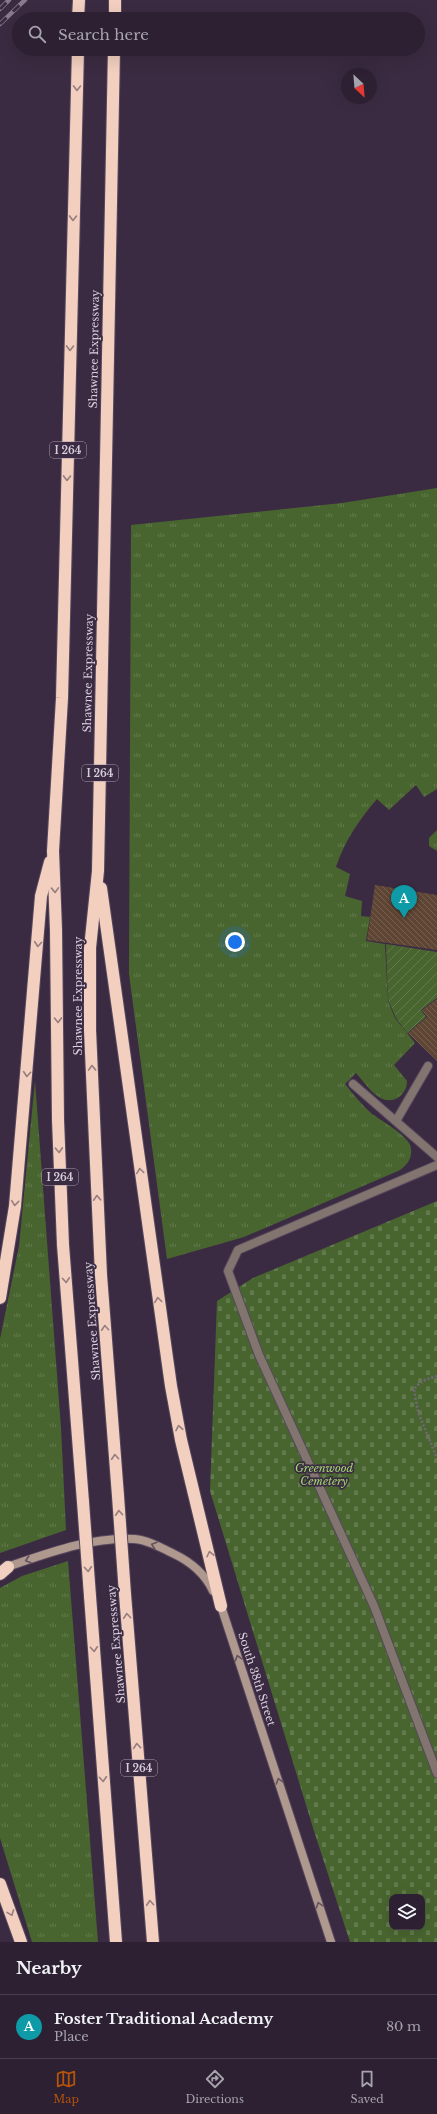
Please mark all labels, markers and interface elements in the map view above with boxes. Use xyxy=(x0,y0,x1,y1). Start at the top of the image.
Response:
search box xyxy=(12,12,425,56)
icon: search xyxy=(26,23,48,45)
text: Search here xyxy=(58,25,149,44)
north arrow xyxy=(341,68,377,104)
one-way arrow xyxy=(73,85,81,91)
one-way arrow xyxy=(69,215,78,221)
street label: Shawnee Expressway xyxy=(86,289,102,409)
one-way arrow xyxy=(66,345,74,351)
road number: I 264 xyxy=(50,442,86,458)
one-way arrow xyxy=(63,475,71,481)
street label: Shawnee Expressway xyxy=(80,613,96,733)
road number: I 264 xyxy=(82,765,118,781)
pin: A xyxy=(391,885,417,918)
one-way arrow xyxy=(51,887,59,893)
your location xyxy=(225,932,245,952)
street label: Shawnee Expressway xyxy=(71,937,85,1055)
one-way arrow xyxy=(33,941,42,947)
one-way arrow xyxy=(53,1017,62,1023)
one-way arrow xyxy=(87,1065,96,1071)
one-way arrow xyxy=(22,1071,31,1077)
one-way arrow xyxy=(55,1147,63,1153)
one-way arrow xyxy=(136,1168,145,1174)
road number: I 264 xyxy=(42,1169,78,1185)
one-way arrow xyxy=(93,1195,101,1201)
one-way arrow xyxy=(10,1200,19,1206)
street label: Shawnee Expressway xyxy=(81,1261,103,1381)
one-way arrow xyxy=(61,1277,70,1283)
one-way arrow xyxy=(154,1297,163,1303)
one-way arrow xyxy=(100,1325,109,1331)
one-way arrow xyxy=(175,1425,184,1431)
one-way arrow xyxy=(110,1454,119,1460)
park label: Greenwood Cemetery xyxy=(295,1461,353,1488)
one-way arrow xyxy=(115,1510,124,1516)
one-way arrow xyxy=(150,1541,157,1549)
one-way arrow xyxy=(206,1551,214,1558)
one-way arrow xyxy=(25,1555,32,1564)
one-way arrow xyxy=(83,1566,92,1572)
street label: Shawnee Expressway xyxy=(104,1584,128,1704)
one-way arrow xyxy=(123,1613,132,1619)
street label: South 38th Street xyxy=(235,1630,279,1729)
one-way arrow xyxy=(89,1646,98,1652)
one-way arrow xyxy=(234,1654,243,1661)
one-way arrow xyxy=(133,1743,142,1749)
road number: I 264 xyxy=(121,1760,157,1776)
one-way arrow xyxy=(99,1776,108,1782)
one-way arrow xyxy=(275,1778,284,1785)
map controls xyxy=(389,1894,425,1930)
button: layers xyxy=(389,1894,425,1930)
one-way arrow xyxy=(145,1900,154,1906)
one-way arrow xyxy=(315,1902,324,1909)
one-way arrow xyxy=(6,1909,14,1916)
text: Nearby xyxy=(16,1958,82,1979)
text: Foster Traditional Academy xyxy=(54,2009,273,2028)
text: A xyxy=(24,2018,34,2035)
text: 80 m xyxy=(386,2018,421,2035)
text: Place xyxy=(54,2028,89,2045)
tab: Map xyxy=(53,2068,79,2106)
tab: Directions xyxy=(185,2068,244,2106)
tab: Saved xyxy=(351,2068,384,2106)

